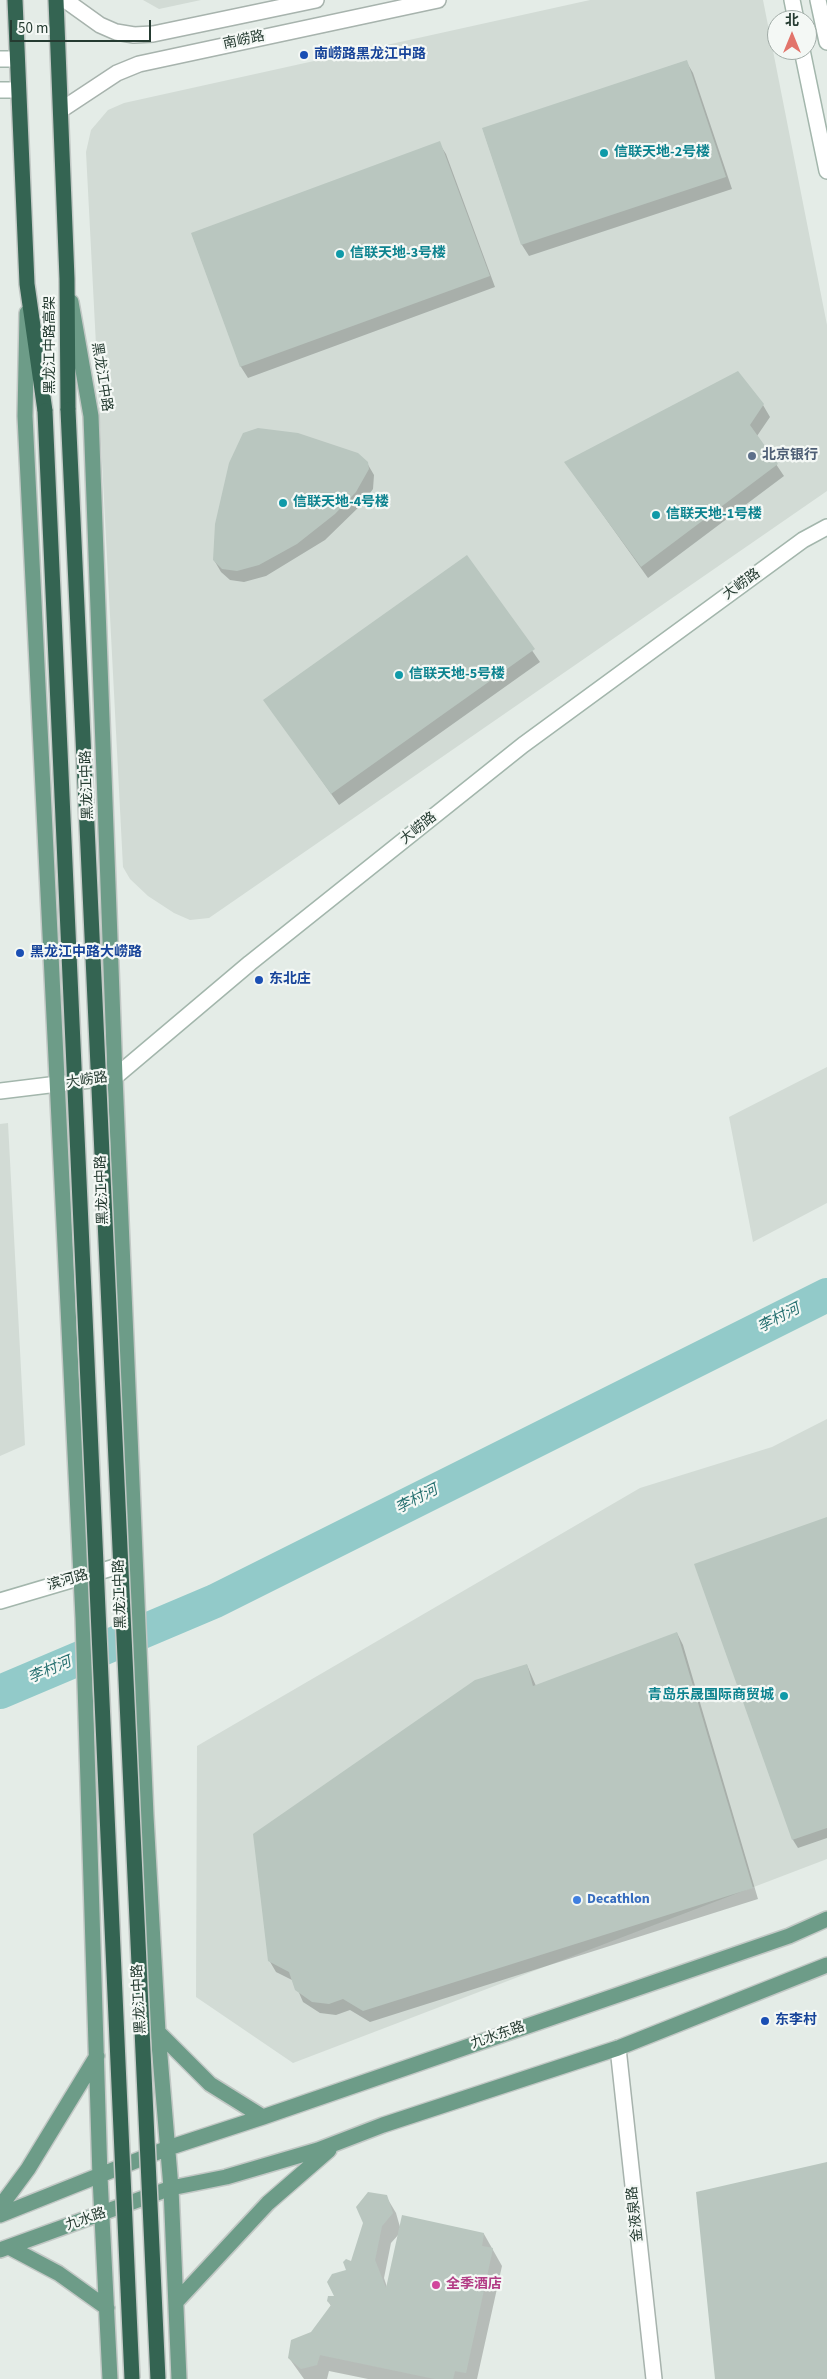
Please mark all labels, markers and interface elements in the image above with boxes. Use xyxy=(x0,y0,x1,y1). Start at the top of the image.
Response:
scale bar xyxy=(12,10,154,42)
north arrow xyxy=(767,10,817,60)
text: 北 xyxy=(785,11,799,31)
text: 50 m xyxy=(18,18,48,39)
street label: 南崂路 xyxy=(222,28,266,54)
place label: 南崂路黑龙江中路 xyxy=(314,47,426,63)
marker: 南崂路黑龙江中路 xyxy=(298,49,310,61)
place label: 信联天地-2号楼 xyxy=(614,145,710,161)
marker: 信联天地-2号楼 xyxy=(598,147,610,159)
place label: 信联天地-3号楼 xyxy=(350,246,446,262)
marker: 信联天地-3号楼 xyxy=(334,248,346,260)
street label: 黑龙江中路高架 xyxy=(43,296,59,394)
street label: 黑龙江中路 xyxy=(87,341,115,413)
place label: 北京银行 xyxy=(762,448,818,464)
marker: 北京银行 xyxy=(746,450,758,462)
place label: 信联天地-4号楼 xyxy=(293,495,389,511)
marker: 信联天地-4号楼 xyxy=(277,497,289,509)
place label: 信联天地-1号楼 xyxy=(666,507,762,523)
marker: 信联天地-1号楼 xyxy=(650,509,662,521)
street label: 大崂路 xyxy=(720,566,764,604)
place label: 信联天地-5号楼 xyxy=(409,667,505,683)
marker: 信联天地-5号楼 xyxy=(393,669,405,681)
street label: 黑龙江中路 xyxy=(78,750,98,820)
street label: 大崂路 xyxy=(397,809,441,849)
place label: 黑龙江中路大崂路 xyxy=(30,945,142,961)
marker: 黑龙江中路大崂路 xyxy=(14,947,26,959)
place label: 东北庄 xyxy=(269,972,311,988)
marker: 东北庄 xyxy=(253,974,265,986)
street label: 大崂路 xyxy=(65,1070,109,1092)
street label: 黑龙江中路 xyxy=(93,1155,113,1225)
water label: 李村河 xyxy=(755,1301,803,1337)
water label: 李村河 xyxy=(393,1482,441,1518)
street label: 黑龙江中路 xyxy=(111,1559,131,1629)
street label: 滨河路 xyxy=(45,1567,91,1595)
water label: 李村河 xyxy=(26,1654,74,1688)
place label: 青岛乐晟国际商贸城 xyxy=(648,1688,774,1704)
marker: 青岛乐晟国际商贸城 xyxy=(778,1690,790,1702)
place label: Decathlon xyxy=(587,1892,650,1908)
marker: Decathlon xyxy=(571,1894,583,1906)
street label: 黑龙江中路 xyxy=(130,1964,150,2034)
place label: 东李村 xyxy=(775,2013,817,2029)
marker: 东李村 xyxy=(759,2015,771,2027)
street label: 九水东路 xyxy=(469,2019,527,2053)
street label: 金液泉路 xyxy=(625,2185,647,2243)
street label: 九水路 xyxy=(63,2205,109,2235)
place label: 全季酒店 xyxy=(446,2277,502,2293)
marker: 全季酒店 xyxy=(430,2279,442,2291)

